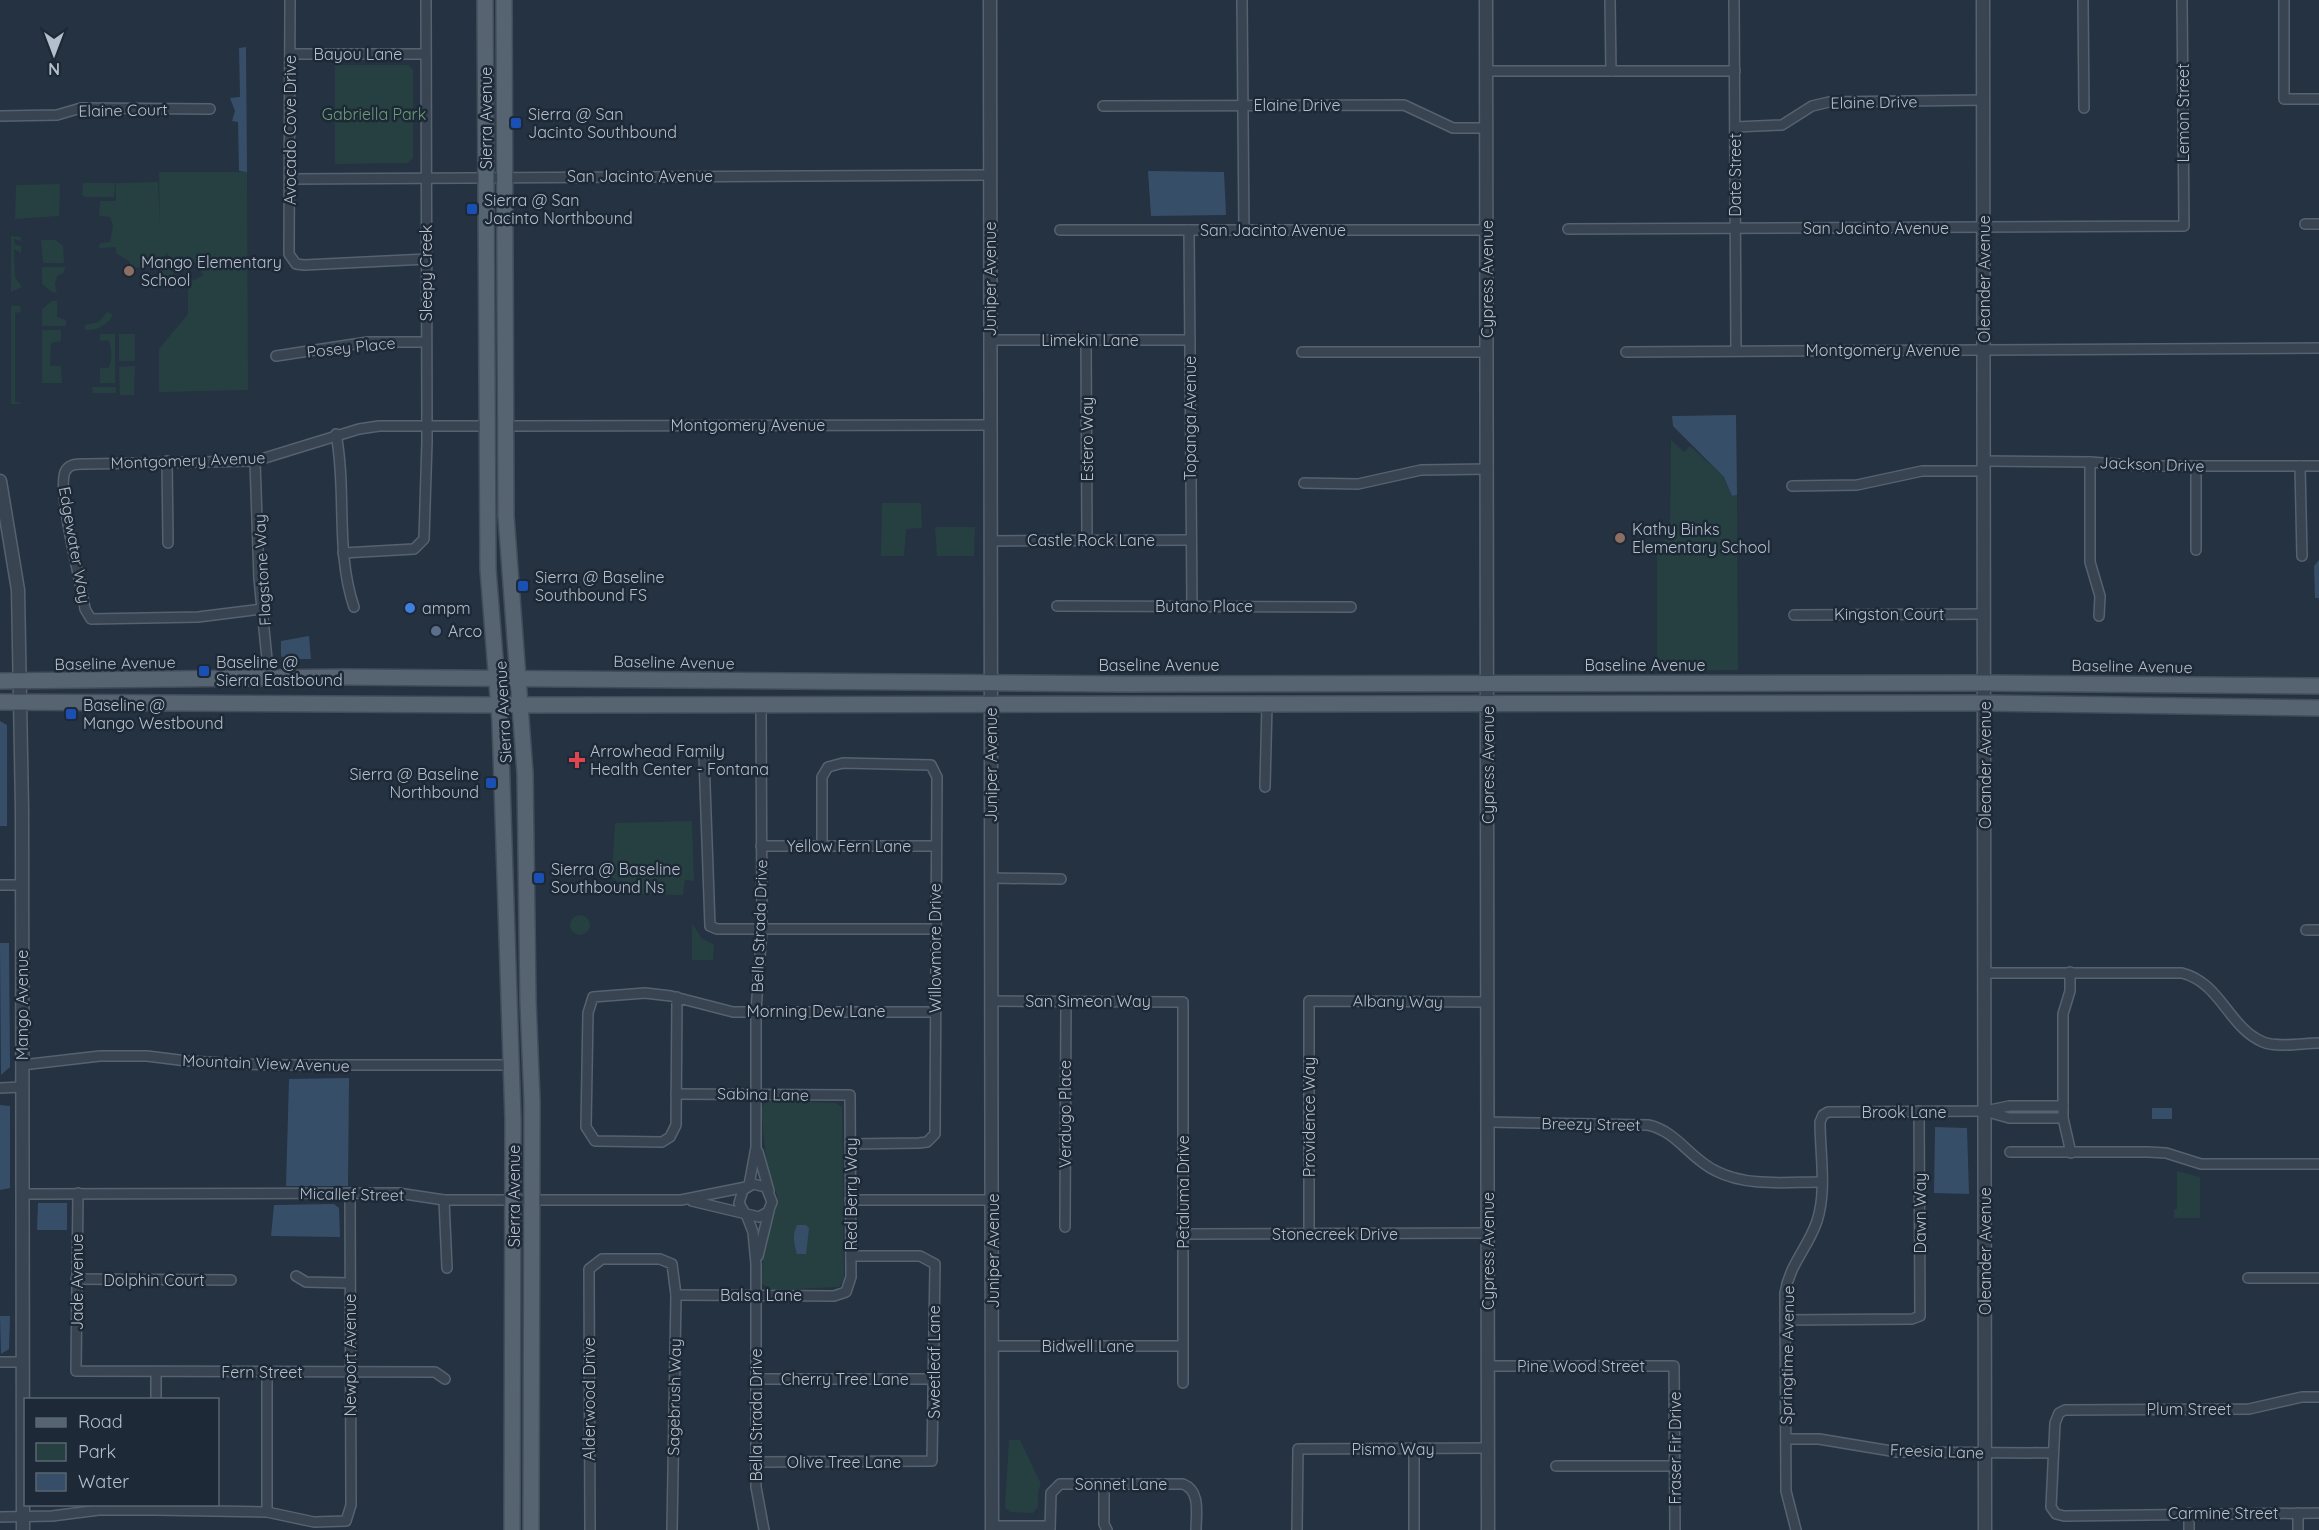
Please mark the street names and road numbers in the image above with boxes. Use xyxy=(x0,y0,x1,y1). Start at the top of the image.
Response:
street label: Bayou Lane xyxy=(314,44,402,64)
street label: Avocado Cove Drive xyxy=(280,55,300,205)
street label: Lemon Street xyxy=(2173,63,2193,163)
street label: Sierra Avenue xyxy=(476,67,496,169)
street label: Elaine Drive xyxy=(1830,91,1918,113)
street label: Elaine Drive xyxy=(1253,95,1341,115)
street label: Elaine Court xyxy=(78,99,168,121)
street label: Date Street xyxy=(1725,133,1745,217)
street label: San Jacinto Avenue xyxy=(567,166,713,186)
street label: Oleander Avenue xyxy=(1974,215,1994,343)
street label: San Jacinto Avenue xyxy=(1803,218,1949,238)
street label: San Jacinto Avenue xyxy=(1200,220,1346,240)
street label: Cypress Avenue xyxy=(1477,220,1497,338)
street label: Juniper Avenue xyxy=(980,222,1000,336)
street label: Sleepy Creek xyxy=(416,225,436,321)
street label: Limekin Lane xyxy=(1041,330,1139,350)
street label: Posey Place xyxy=(306,332,396,362)
street label: Montgomery Avenue xyxy=(1806,340,1960,360)
street label: Topanga Avenue xyxy=(1180,356,1200,480)
street label: Estero Way xyxy=(1077,397,1097,481)
street label: Montgomery Avenue xyxy=(671,415,825,435)
street label: Montgomery Avenue xyxy=(110,447,266,473)
street label: Jackson Drive xyxy=(2099,452,2205,476)
street label: Edgewater Way xyxy=(55,485,95,605)
street label: Flagstone Way xyxy=(249,514,275,626)
street label: Castle Rock Lane xyxy=(1027,530,1155,550)
street label: Butano Place xyxy=(1155,596,1253,616)
street label: Kingston Court xyxy=(1834,604,1944,624)
street label: Baseline Avenue xyxy=(613,651,735,673)
street label: Baseline Avenue xyxy=(54,652,176,674)
street label: Baseline Avenue xyxy=(1098,655,1220,675)
street label: Baseline Avenue xyxy=(1584,655,1706,675)
street label: Baseline Avenue xyxy=(2071,655,2193,677)
street label: Sierra Avenue xyxy=(490,660,516,764)
street label: Oleander Avenue xyxy=(1975,701,1995,829)
street label: Cypress Avenue xyxy=(1478,706,1498,824)
street label: Juniper Avenue xyxy=(981,708,1001,822)
street label: Yellow Fern Lane xyxy=(787,836,911,856)
street label: Bella Strada Drive xyxy=(747,859,771,993)
street label: Willowmore Drive xyxy=(925,883,945,1013)
street label: Mango Avenue xyxy=(12,950,32,1060)
street label: Albany Way xyxy=(1353,990,1443,1012)
street label: San Simeon Way xyxy=(1025,991,1151,1011)
street label: Morning Dew Lane xyxy=(747,1001,885,1021)
street label: Mountain View Avenue xyxy=(182,1050,350,1076)
street label: Providence Way xyxy=(1299,1057,1319,1177)
street label: Verdugo Place xyxy=(1055,1060,1075,1168)
street label: Sabina Lane xyxy=(717,1083,809,1105)
street label: Brook Lane xyxy=(1862,1102,1946,1122)
street label: Breezy Street xyxy=(1541,1113,1641,1135)
street label: Petaluma Drive xyxy=(1173,1135,1193,1249)
street label: Red Berry Way xyxy=(841,1137,861,1251)
street label: Sierra Avenue xyxy=(504,1145,524,1247)
street label: Dawn Way xyxy=(1910,1173,1930,1253)
street label: Micallef Street xyxy=(299,1183,405,1205)
street label: Oleander Avenue xyxy=(1975,1187,1995,1315)
street label: Cypress Avenue xyxy=(1478,1192,1498,1310)
street label: Juniper Avenue xyxy=(983,1194,1003,1308)
street label: Stonecreek Drive xyxy=(1272,1224,1398,1244)
street label: Jade Avenue xyxy=(67,1234,87,1330)
street label: Dolphin Court xyxy=(103,1270,205,1290)
street label: Balsa Lane xyxy=(720,1285,802,1305)
street label: Springtime Avenue xyxy=(1776,1285,1798,1425)
street label: Newport Avenue xyxy=(340,1294,360,1416)
street label: Sweetleaf Lane xyxy=(924,1305,944,1419)
street label: Bidwell Lane xyxy=(1042,1336,1134,1356)
street label: Alderwood Drive xyxy=(579,1337,599,1461)
street label: Sagebrush Way xyxy=(663,1338,685,1456)
street label: Bella Strada Drive xyxy=(746,1348,766,1482)
street label: Pine Wood Street xyxy=(1517,1356,1645,1376)
street label: Fern Street xyxy=(221,1362,303,1382)
street label: Cherry Tree Lane xyxy=(781,1369,909,1389)
street label: Fraser Fir Drive xyxy=(1665,1391,1685,1505)
street label: Plum Street xyxy=(2147,1399,2231,1419)
street label: Pismo Way xyxy=(1351,1439,1435,1459)
street label: Freesia Lane xyxy=(1890,1439,1984,1463)
street label: Olive Tree Lane xyxy=(787,1452,901,1472)
street label: Sonnet Lane xyxy=(1075,1474,1167,1494)
street label: Carmine Street xyxy=(2168,1503,2278,1523)

